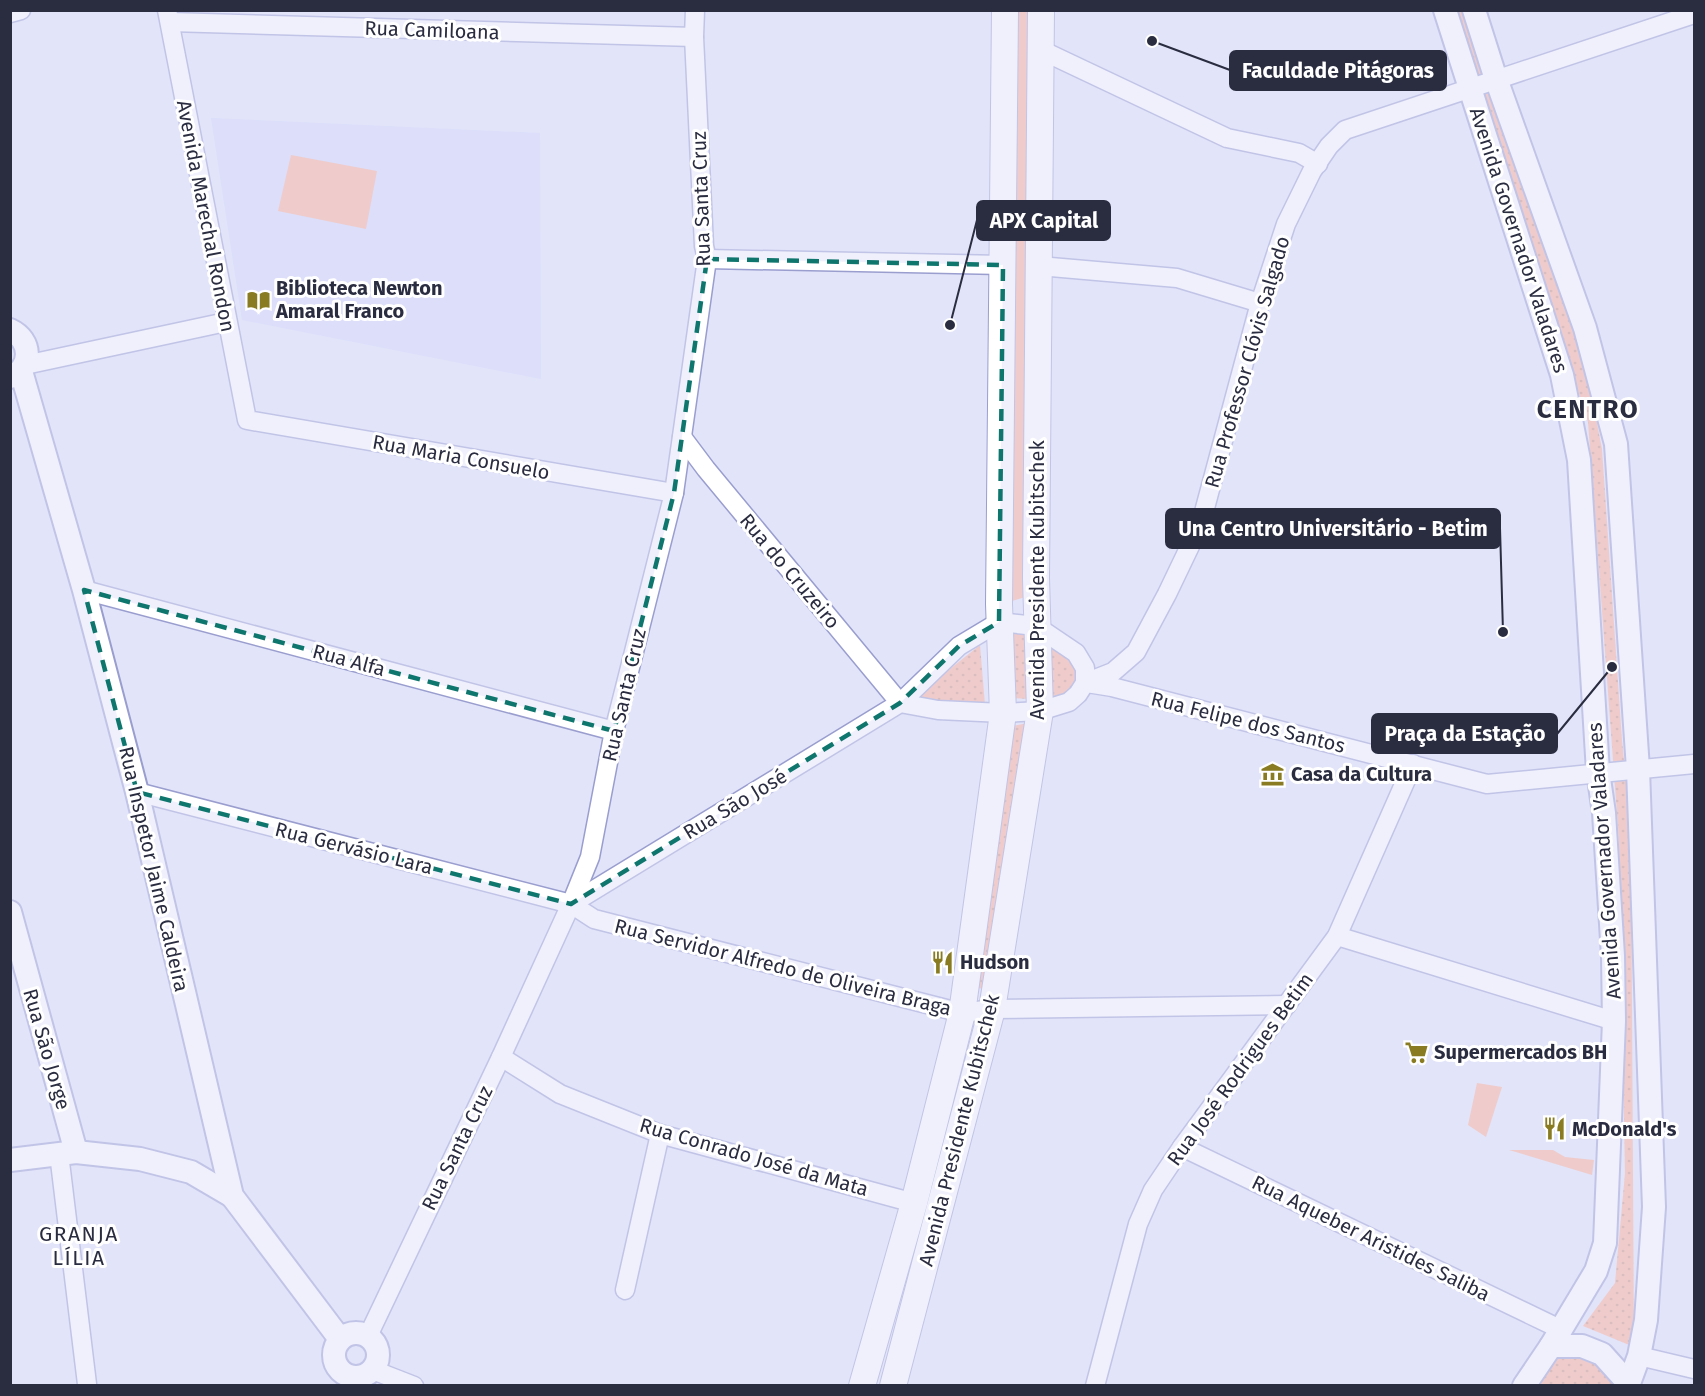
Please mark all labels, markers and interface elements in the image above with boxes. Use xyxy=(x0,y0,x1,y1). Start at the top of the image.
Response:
street label: Rua Camiloana xyxy=(364,16,500,44)
callout: Faculdade Pitágoras xyxy=(1230,51,1446,90)
text: Faculdade Pitágoras xyxy=(1242,58,1434,84)
street label: Avenida Marechal Rondon xyxy=(172,98,240,334)
street label: Avenida Governador Valadares xyxy=(1465,104,1573,376)
street label: Rua Santa Cruz xyxy=(687,131,715,267)
callout: APX Capital xyxy=(977,201,1110,240)
text: APX Capital xyxy=(989,208,1099,234)
street label: Rua Professor Clóvis Salgado xyxy=(1199,233,1295,491)
place label: Biblioteca Newton Amaral Franco xyxy=(275,276,443,323)
library icon: Biblioteca Newton Amaral Franco xyxy=(245,287,271,313)
district label: CENTRO xyxy=(1537,394,1639,425)
street label: Rua Maria Consuelo xyxy=(371,430,551,484)
street label: Avenida Presidente Kubitschek xyxy=(1025,440,1049,720)
street label: Rua do Cruzeiro xyxy=(735,508,845,634)
callout: Una Centro Universitário - Betim xyxy=(1166,509,1500,548)
text: Una Centro Universitário - Betim xyxy=(1178,516,1488,542)
street label: Rua Santa Cruz xyxy=(597,626,651,764)
street label: Rua Alfa xyxy=(310,639,388,681)
street label: Rua Felipe dos Santos xyxy=(1148,686,1348,758)
callout: Praça da Estação xyxy=(1372,714,1557,753)
text: Praça da Estação xyxy=(1385,721,1545,747)
street label: Avenida Governador Valadares xyxy=(1582,722,1626,1000)
street label: Rua Inspetor Jaime Caldeira xyxy=(114,744,194,994)
museum icon: Casa da Cultura xyxy=(1260,761,1286,787)
place label: Casa da Cultura xyxy=(1291,762,1432,786)
street label: Rua São José xyxy=(679,764,791,844)
street label: Rua Gervásio Lara xyxy=(273,817,435,879)
street label: Rua Servidor Alfredo de Oliveira Braga xyxy=(612,913,954,1021)
restaurant icon: Hudson xyxy=(929,949,955,975)
place label: Hudson xyxy=(960,950,1030,974)
street label: Rua José Rodrigues Betim xyxy=(1162,968,1318,1170)
street label: Rua São Jorge xyxy=(18,986,76,1112)
street label: Avenida Presidente Kubitschek xyxy=(914,991,1005,1268)
supermarket icon: Supermercados BH xyxy=(1403,1039,1429,1065)
place label: Supermercados BH xyxy=(1434,1040,1607,1064)
street label: Rua Santa Cruz xyxy=(416,1082,498,1214)
street label: Rua Conrado José da Mata xyxy=(637,1113,871,1201)
restaurant icon: McDonald's xyxy=(1541,1116,1567,1142)
place label: McDonald's xyxy=(1572,1117,1677,1141)
street label: Rua Aqueber Aristides Saliba xyxy=(1248,1170,1494,1306)
district label: GRANJA LÍLIA xyxy=(39,1221,119,1271)

